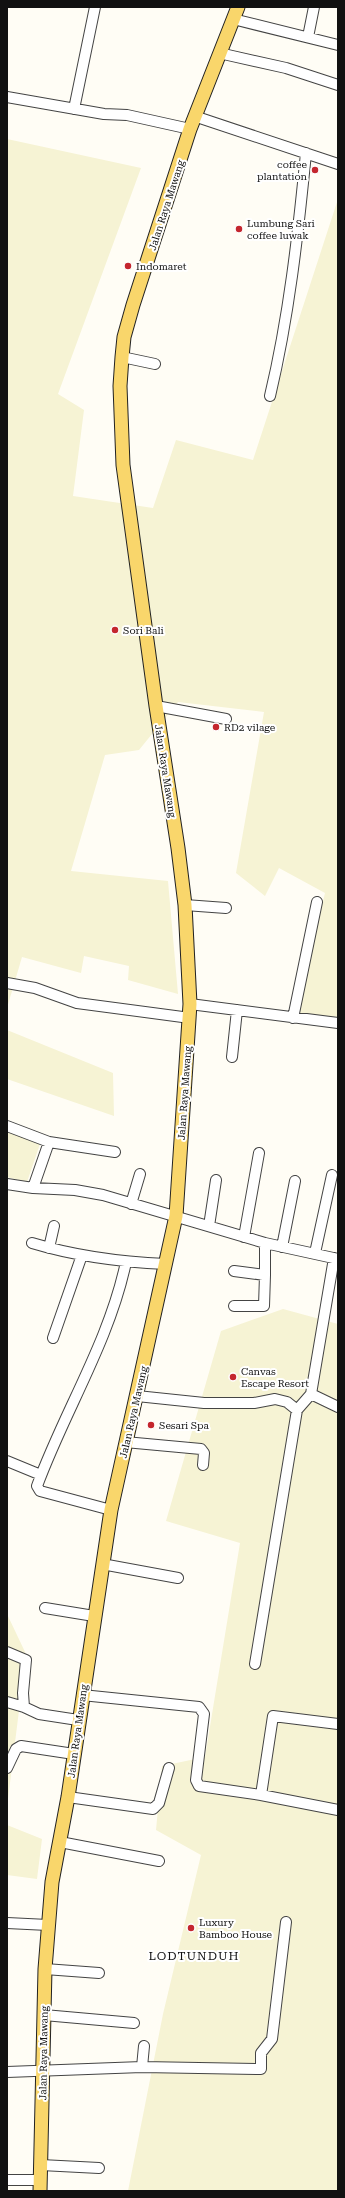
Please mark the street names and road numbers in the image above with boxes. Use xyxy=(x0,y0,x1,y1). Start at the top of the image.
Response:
street label: Jalan Raya Mawang xyxy=(147,158,186,252)
street label: Jalan Raya Mawang xyxy=(153,724,178,819)
street label: Jalan Raya Mawang xyxy=(176,1045,193,1140)
street label: Jalan Raya Mawang xyxy=(118,1365,150,1459)
street label: Jalan Raya Mawang xyxy=(65,1683,90,1779)
street label: Jalan Raya Mawang xyxy=(37,2005,50,2100)

